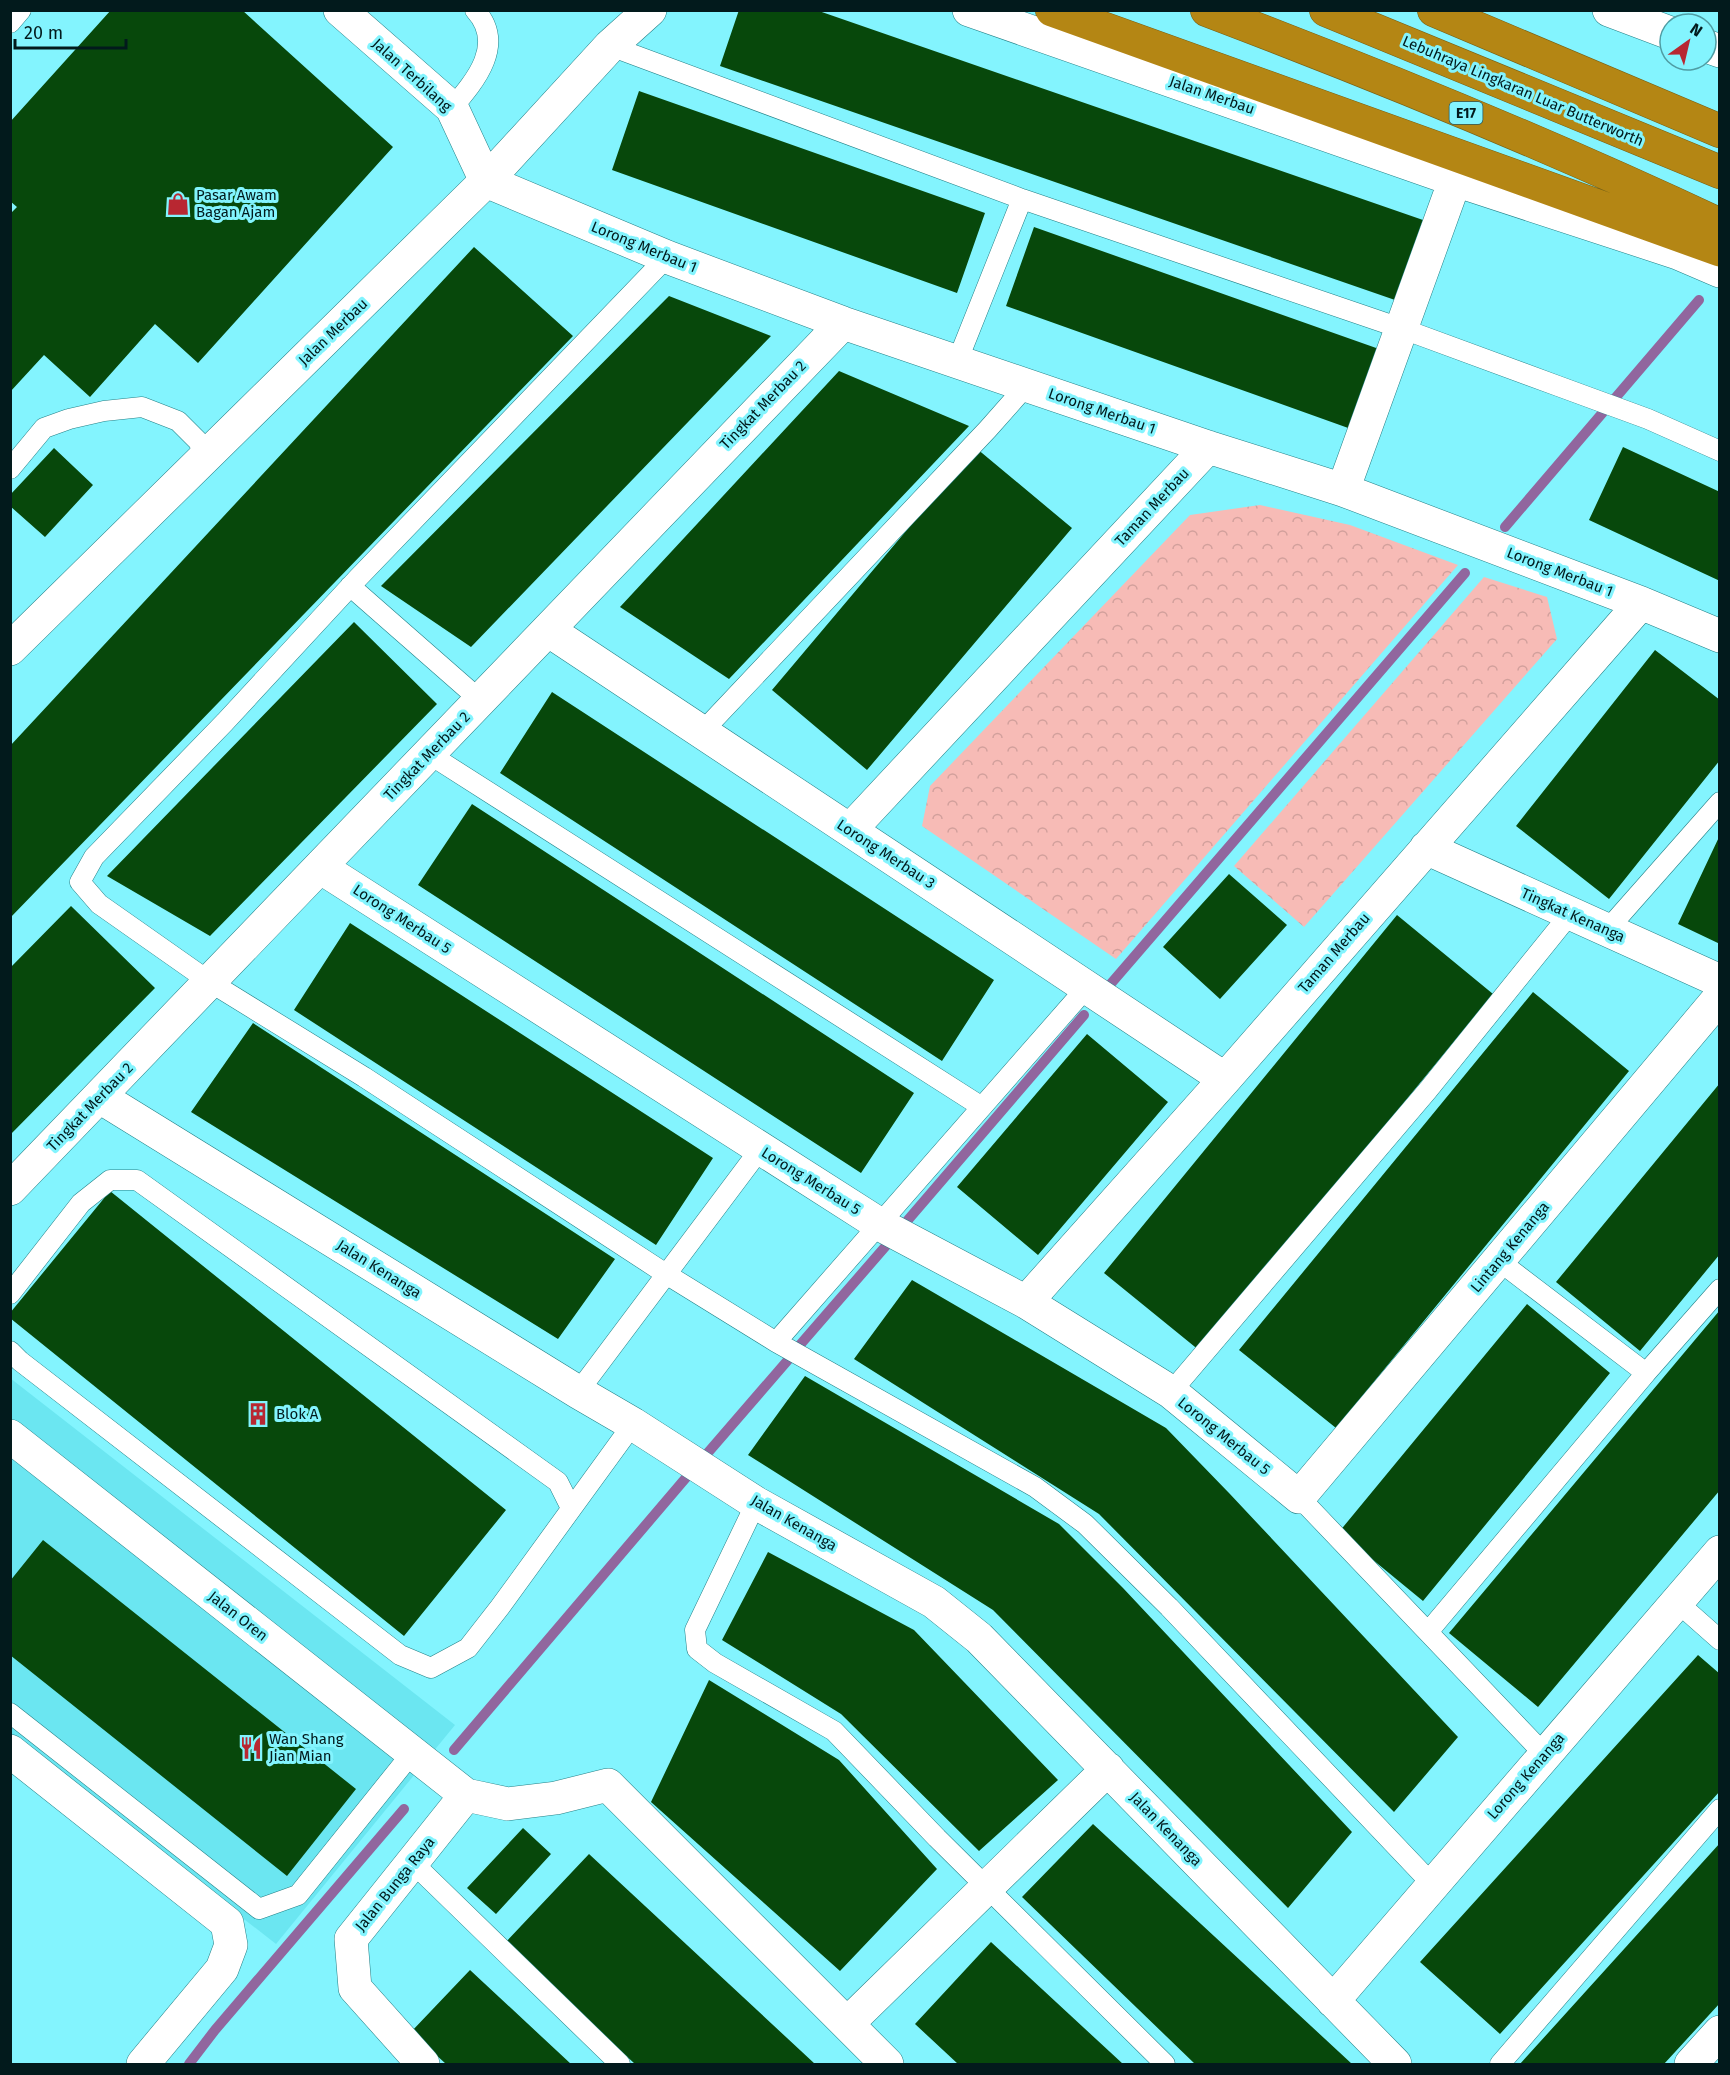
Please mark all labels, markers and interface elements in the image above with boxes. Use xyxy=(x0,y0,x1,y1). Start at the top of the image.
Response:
scale bar xyxy=(15,12,126,50)
north arrow xyxy=(1658,12,1718,72)
text: N xyxy=(1686,19,1706,41)
text: 20 m xyxy=(24,22,63,44)
street label: Lebuhraya Lingkaran Luar Butterworth xyxy=(1400,32,1646,150)
street label: Jalan Terbilang xyxy=(368,35,456,116)
street label: Jalan Merbau xyxy=(1167,72,1257,118)
road number: E17 xyxy=(1450,102,1482,124)
place label: Pasar Awam Bagan Ajam xyxy=(196,186,277,221)
shop icon: Pasar Awam Bagan Ajam xyxy=(165,191,191,217)
street label: Lorong Merbau 1 xyxy=(589,218,699,276)
street label: Jalan Merbau xyxy=(295,295,371,369)
street label: Tingkat Merbau 2 xyxy=(716,357,810,453)
street label: Lorong Merbau 1 xyxy=(1046,384,1158,438)
street label: Taman Merbau xyxy=(1111,464,1193,550)
street label: Lorong Merbau 1 xyxy=(1504,543,1616,601)
street label: Tingkat Merbau 2 xyxy=(380,708,474,804)
street label: Lorong Merbau 3 xyxy=(834,816,938,892)
street label: Lorong Merbau 5 xyxy=(350,881,454,957)
street label: Tingkat Kenanga xyxy=(1518,884,1628,946)
street label: Taman Merbau xyxy=(1294,909,1374,997)
street label: Tingkat Merbau 2 xyxy=(43,1059,137,1155)
street label: Lorong Merbau 5 xyxy=(758,1143,864,1219)
street label: Lintang Kenanga xyxy=(1467,1198,1553,1296)
street label: Jalan Kenanga xyxy=(334,1236,424,1302)
street label: Lorong Merbau 5 xyxy=(1174,1393,1274,1479)
building icon: Blok A xyxy=(245,1401,271,1427)
place label: Blok A xyxy=(276,1405,319,1423)
street label: Jalan Kenanga xyxy=(748,1491,840,1555)
street label: Jalan Oren xyxy=(205,1587,271,1645)
street label: Lorong Kenanga xyxy=(1484,1729,1568,1823)
place label: Wan Shang Jian Mian xyxy=(269,1730,344,1765)
restaurant icon: Wan Shang Jian Mian xyxy=(238,1735,264,1761)
street label: Jalan Kenanga xyxy=(1126,1788,1206,1870)
street label: Jalan Bunga Raya xyxy=(351,1833,439,1935)

